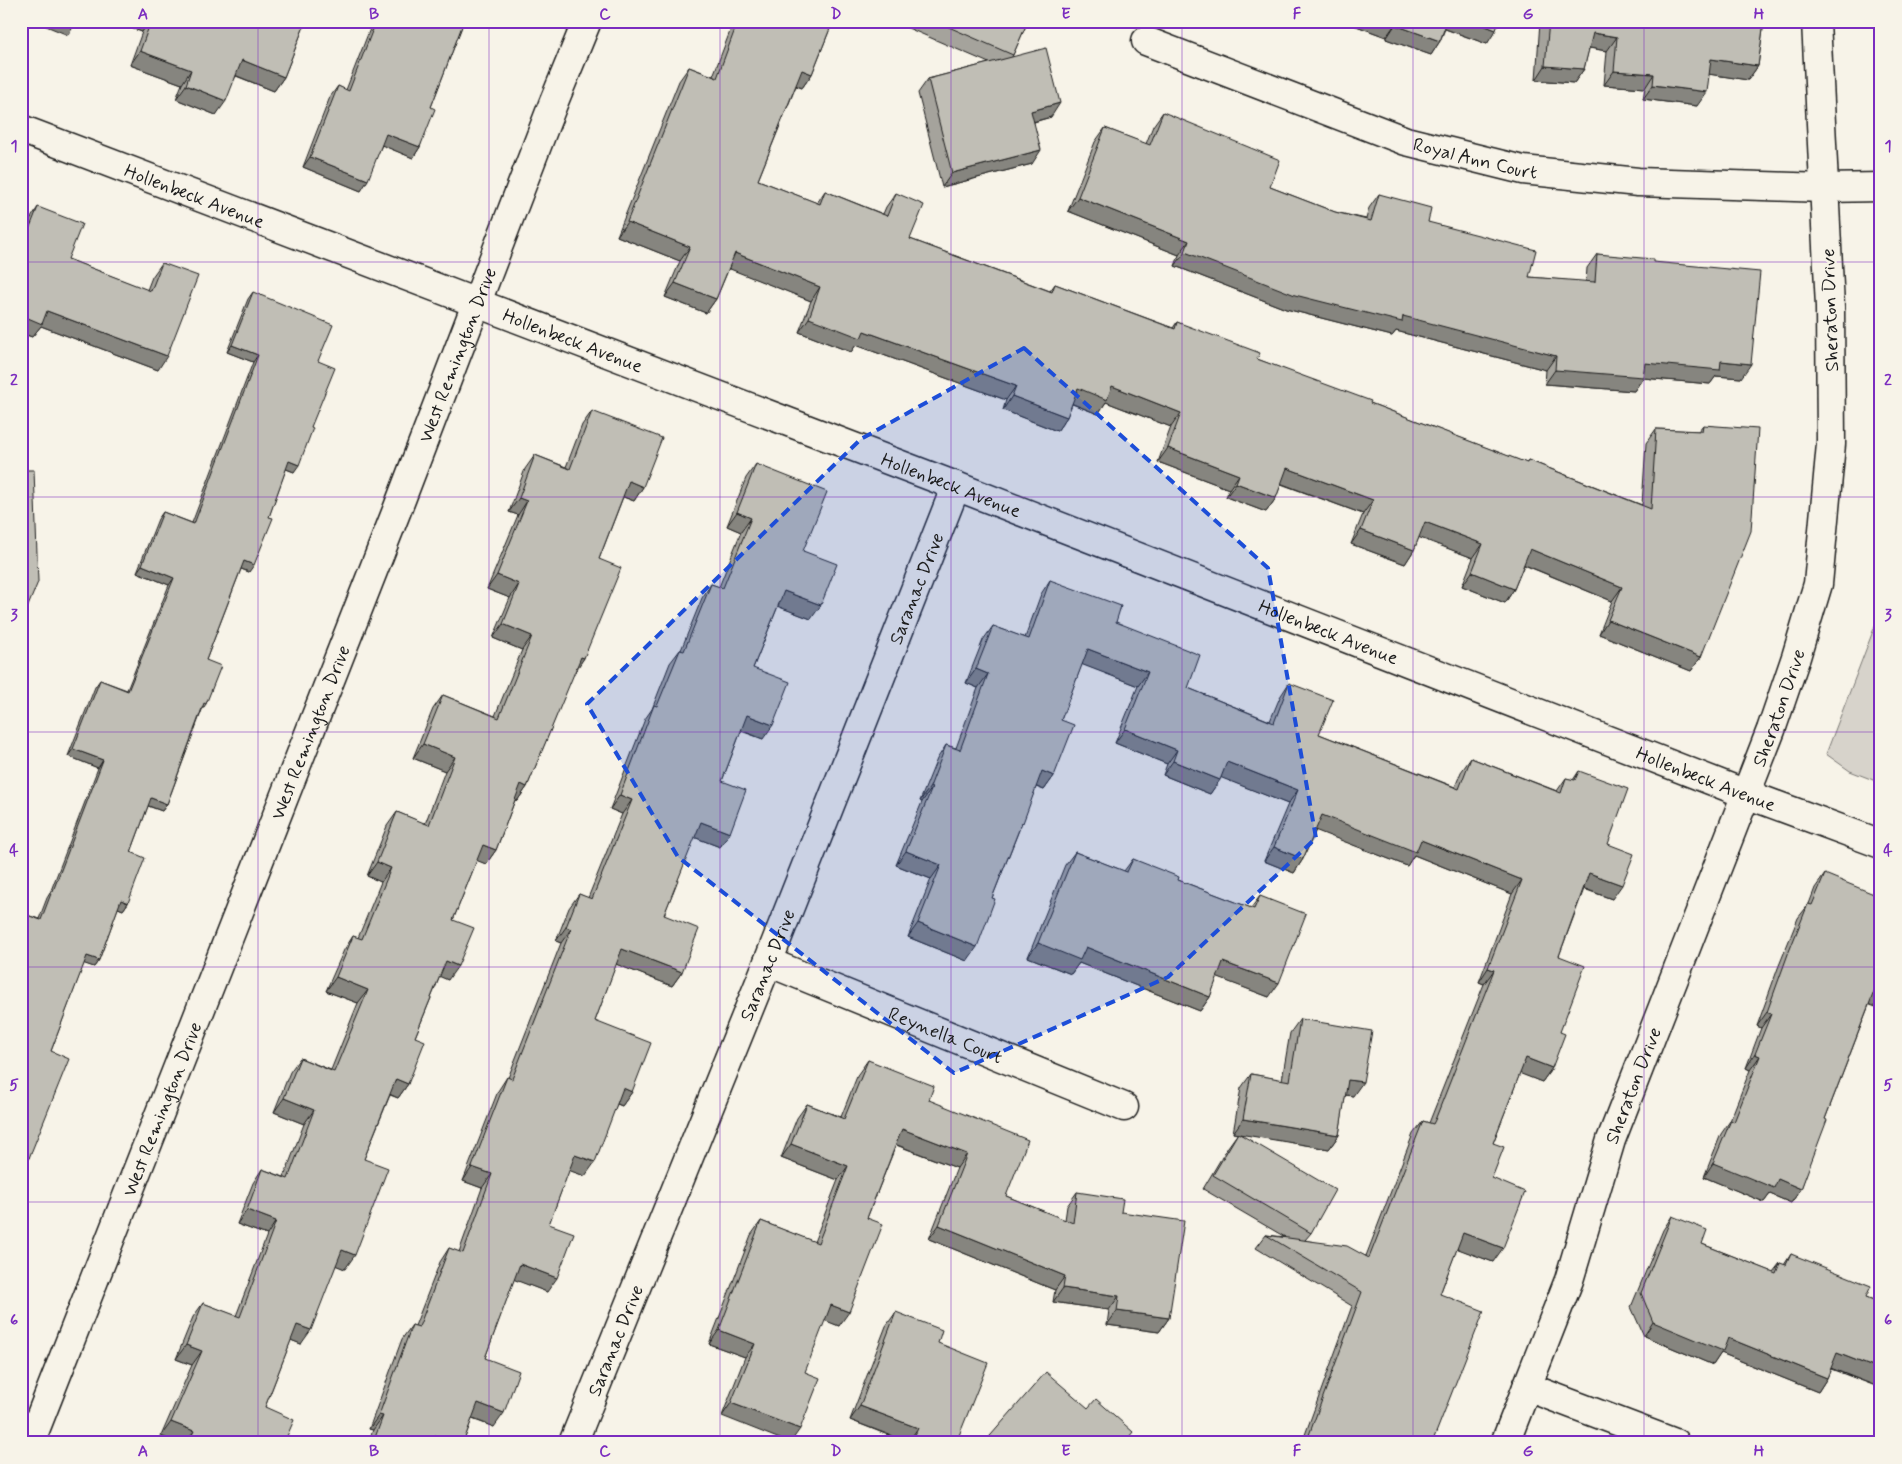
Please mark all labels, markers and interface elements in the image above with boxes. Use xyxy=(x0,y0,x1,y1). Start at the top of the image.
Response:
text: A xyxy=(138,4,148,25)
text: B xyxy=(369,4,379,25)
text: C xyxy=(599,4,611,25)
text: D xyxy=(830,4,842,25)
text: E xyxy=(1061,4,1071,25)
text: F xyxy=(1293,4,1302,25)
text: G xyxy=(1523,4,1534,25)
text: H xyxy=(1754,4,1765,25)
street label: Royal Ann Court xyxy=(1410,132,1538,185)
text: 1 xyxy=(10,136,18,157)
text: 1 xyxy=(1884,136,1892,157)
street label: Hollenbeck Avenue xyxy=(121,159,268,235)
street label: Sheraton Drive xyxy=(1816,248,1845,372)
street label: West Remington Drive xyxy=(413,264,503,446)
street label: Hollenbeck Avenue xyxy=(499,303,646,379)
text: 2 xyxy=(10,370,18,391)
text: 2 xyxy=(1884,370,1892,391)
street label: Hollenbeck Avenue xyxy=(877,448,1024,524)
street label: Saranac Drive xyxy=(884,529,950,648)
street label: Hollenbeck Avenue xyxy=(1255,594,1402,671)
text: 3 xyxy=(10,605,18,626)
text: 3 xyxy=(1884,605,1892,626)
street label: West Remington Drive xyxy=(265,642,357,824)
street label: Sheraton Drive xyxy=(1747,646,1812,771)
street label: Hollenbeck Avenue xyxy=(1632,741,1779,818)
text: 4 xyxy=(9,840,19,861)
text: 4 xyxy=(1883,840,1893,861)
street label: Saranac Drive xyxy=(734,906,802,1025)
street label: Reynella Court xyxy=(884,1001,1006,1070)
street label: West Remington Drive xyxy=(117,1019,208,1200)
street label: Sheraton Drive xyxy=(1600,1024,1668,1148)
text: 5 xyxy=(9,1075,19,1096)
text: 5 xyxy=(1883,1075,1893,1096)
street label: Saranac Drive xyxy=(582,1281,650,1400)
text: 6 xyxy=(10,1310,18,1331)
text: 6 xyxy=(1884,1310,1892,1331)
text: A xyxy=(138,1441,148,1462)
text: B xyxy=(369,1441,379,1462)
text: C xyxy=(599,1441,611,1462)
text: D xyxy=(830,1441,842,1462)
text: E xyxy=(1061,1441,1071,1462)
text: F xyxy=(1293,1441,1302,1462)
text: G xyxy=(1523,1441,1534,1462)
text: H xyxy=(1754,1441,1765,1462)

